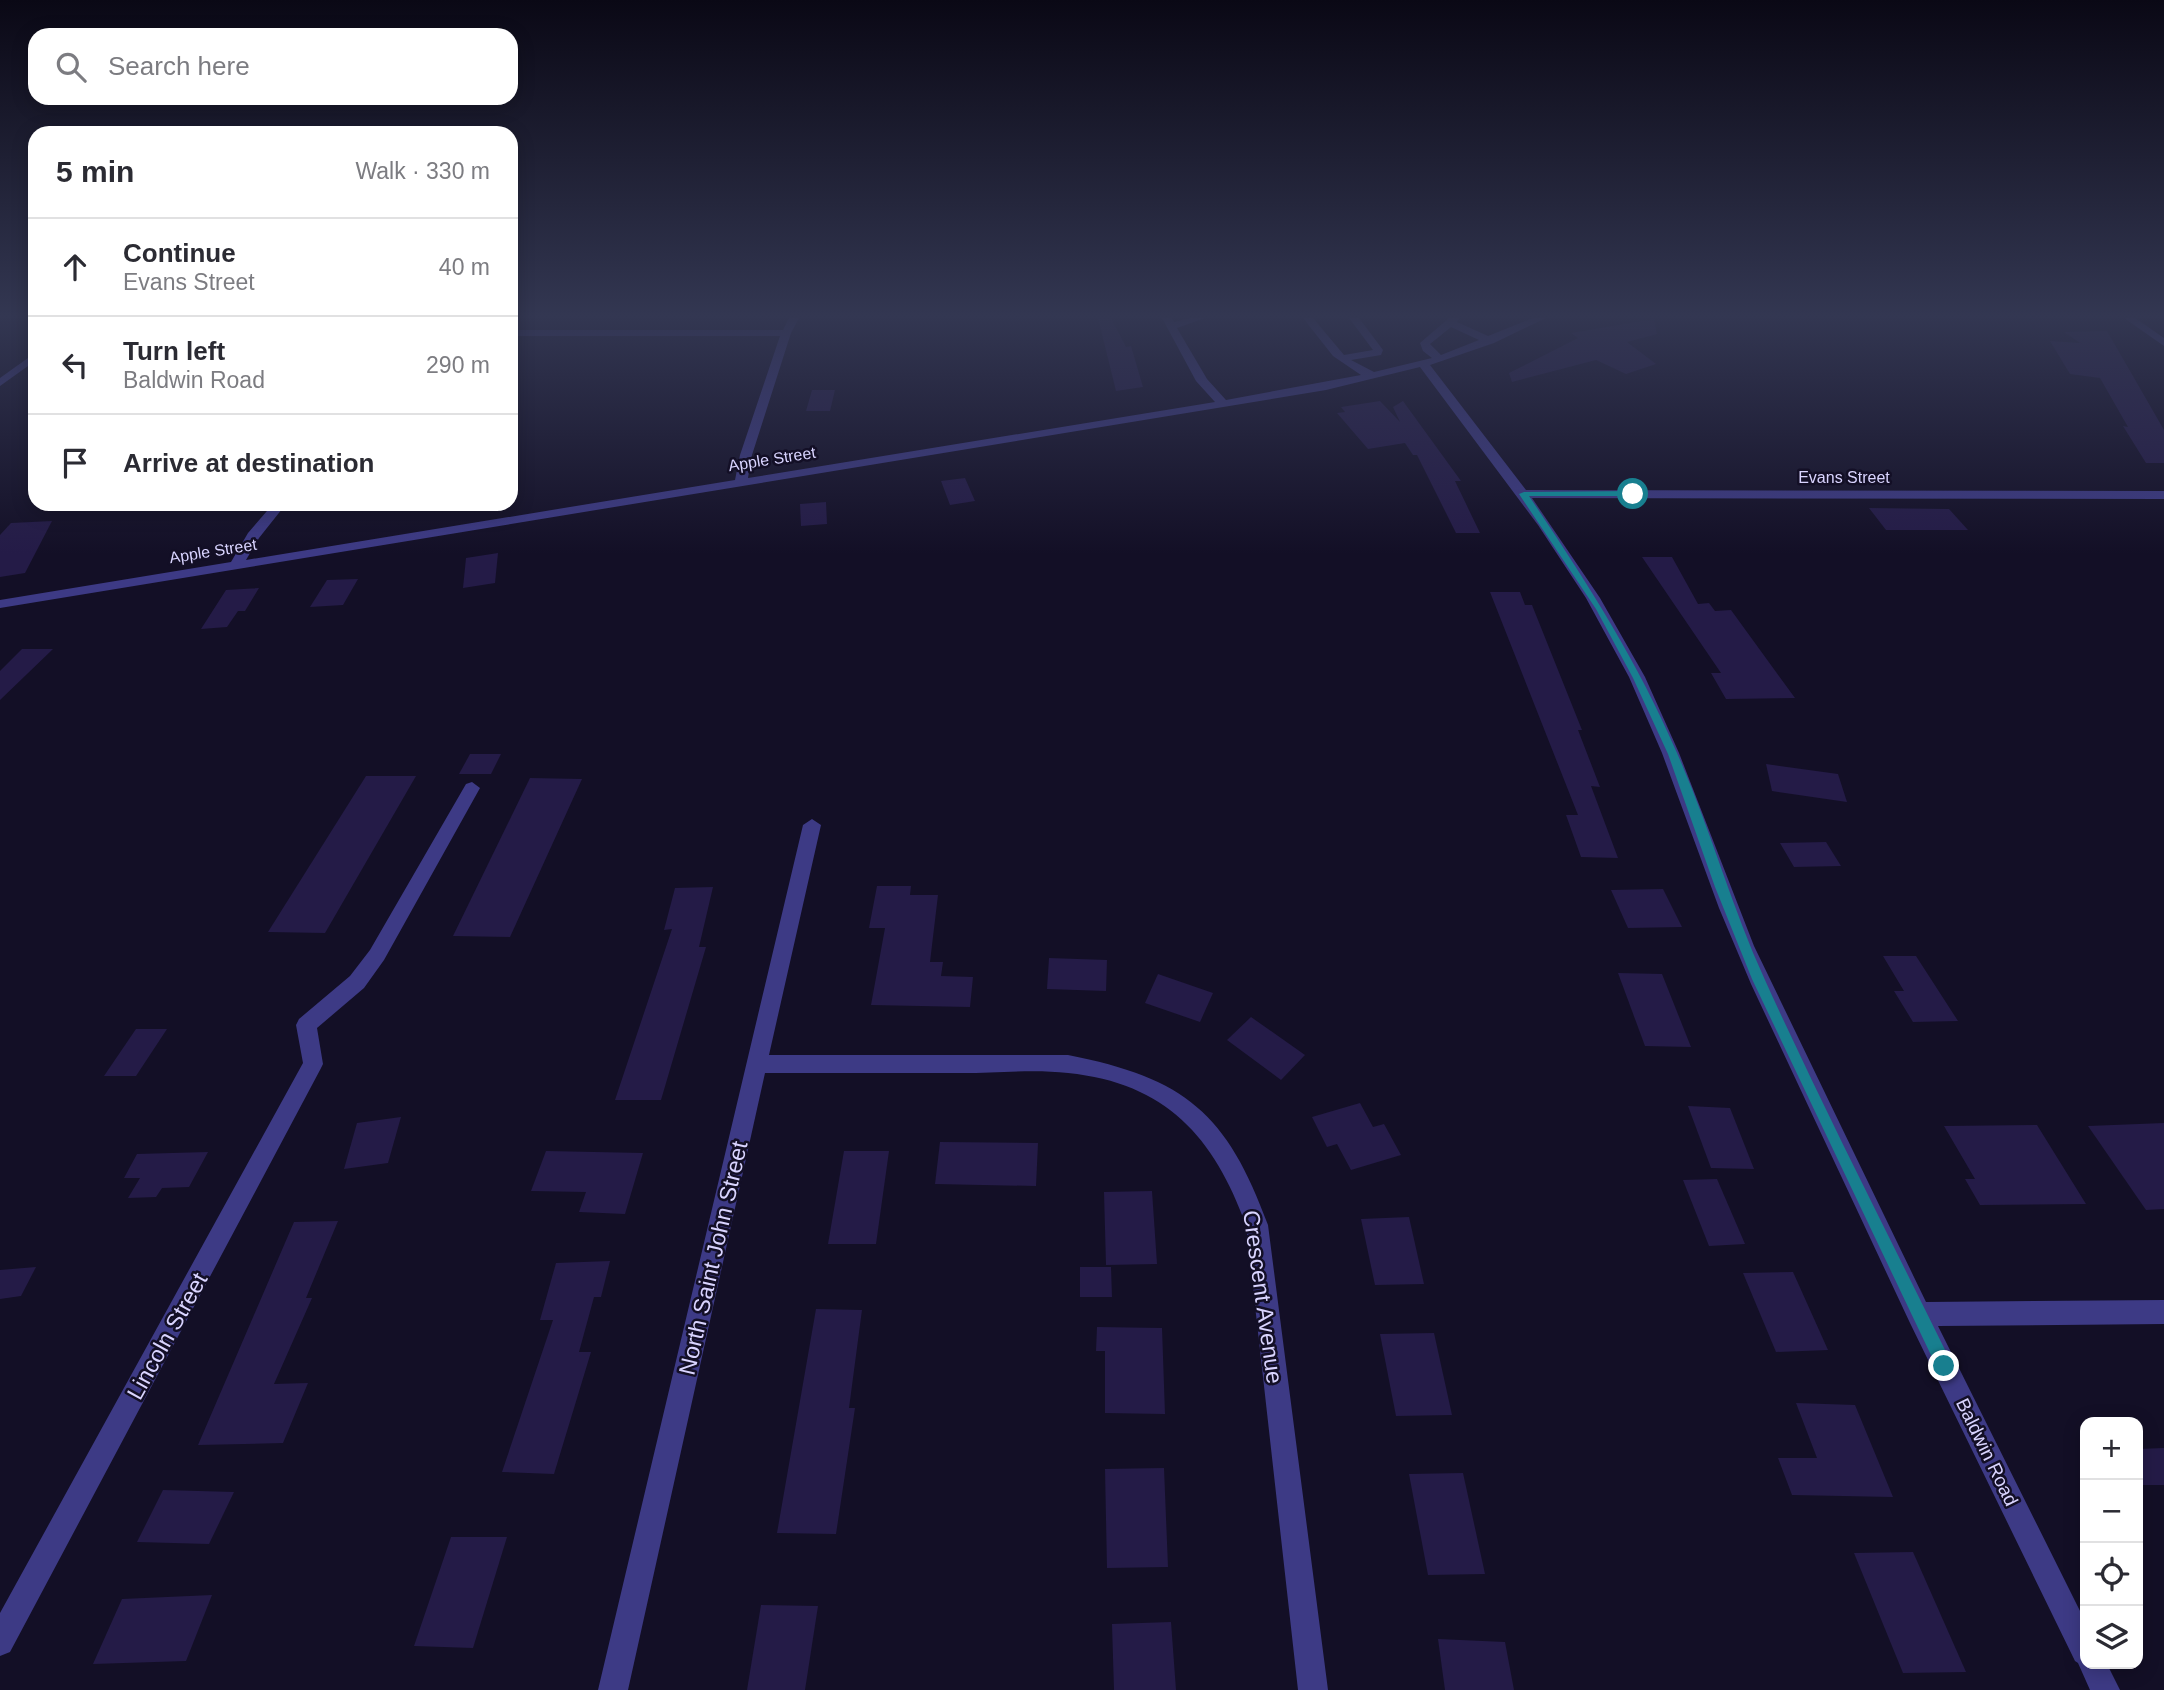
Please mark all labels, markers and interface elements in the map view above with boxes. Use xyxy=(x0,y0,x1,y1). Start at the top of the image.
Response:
search box xyxy=(28,28,518,105)
icon: search xyxy=(52,48,90,86)
text: Search here xyxy=(108,51,250,81)
text: 5 min xyxy=(56,155,134,188)
text: Walk · 330 m xyxy=(355,158,490,184)
text: Continue xyxy=(123,238,236,268)
icon: ahead xyxy=(56,248,94,286)
text: 40 m xyxy=(439,254,490,280)
text: Evans Street xyxy=(123,269,255,295)
text: Turn left xyxy=(123,336,225,366)
icon: left xyxy=(56,346,94,384)
text: 290 m xyxy=(426,352,490,378)
text: Baldwin Road xyxy=(123,367,265,393)
icon: arrive xyxy=(56,444,94,482)
street label: Apple Street xyxy=(727,444,817,474)
text: Arrive at destination xyxy=(123,448,374,478)
street label: Evans Street xyxy=(1798,469,1890,486)
route start xyxy=(1617,478,1648,509)
street label: Apple Street xyxy=(168,536,258,566)
street label: North Saint John Street xyxy=(673,1138,753,1377)
street label: Crescent Avenue xyxy=(1238,1209,1288,1385)
street label: Lincoln Street xyxy=(122,1268,213,1404)
route end xyxy=(1928,1350,1959,1381)
street label: Baldwin Road xyxy=(1952,1395,2022,1509)
map controls xyxy=(2080,1417,2143,1669)
button: + xyxy=(2080,1417,2143,1480)
button: − xyxy=(2080,1480,2143,1543)
button: locate xyxy=(2080,1543,2143,1606)
button: layers xyxy=(2080,1606,2143,1669)

